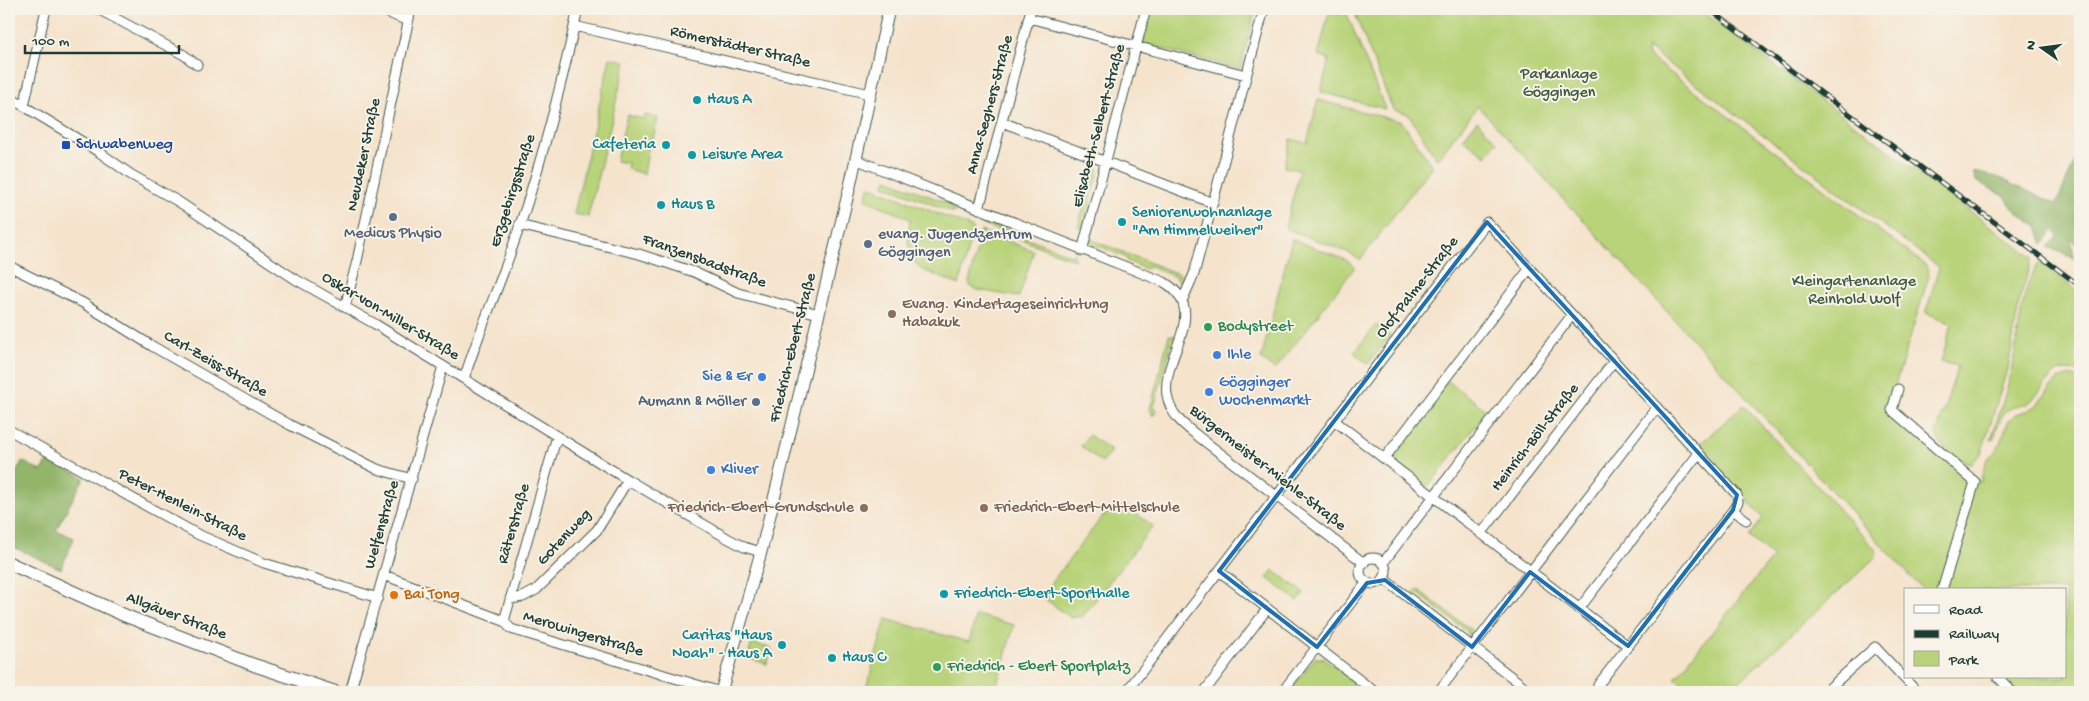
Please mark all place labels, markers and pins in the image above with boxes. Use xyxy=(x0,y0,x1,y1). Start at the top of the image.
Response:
place label: Haus A xyxy=(707,91,753,110)
marker: Haus A xyxy=(691,94,703,106)
place label: Schwabenweg xyxy=(76,136,173,155)
place label: Cafeteria xyxy=(592,136,657,155)
marker: Schwabenweg xyxy=(60,139,72,151)
marker: Cafeteria xyxy=(660,139,672,151)
place label: Leisure Area xyxy=(702,146,784,165)
marker: Leisure Area xyxy=(686,149,698,161)
place label: Haus B xyxy=(671,196,715,215)
marker: Haus B xyxy=(655,199,667,211)
place label: Seniorenwohnanlage "Am Himmelweiher" xyxy=(1132,204,1272,241)
marker: Medicus Physio xyxy=(387,211,399,223)
marker: Seniorenwohnanlage "Am Himmelweiher" xyxy=(1116,216,1128,228)
place label: Medicus Physio xyxy=(344,225,442,244)
place label: evang. Jugendzentrum Göggingen xyxy=(878,226,1033,263)
marker: evang. Jugendzentrum Göggingen xyxy=(862,238,874,250)
place label: Evang. Kindertageseinrichtung Habakuk xyxy=(902,296,1109,333)
marker: Evang. Kindertageseinrichtung Habakuk xyxy=(886,308,898,320)
place label: Bodystreet xyxy=(1217,318,1294,337)
marker: Bodystreet xyxy=(1202,321,1214,333)
place label: Ihle xyxy=(1227,346,1252,365)
marker: Ihle xyxy=(1211,349,1223,361)
place label: Sie & Er xyxy=(702,368,753,387)
marker: Sie & Er xyxy=(756,371,768,383)
place label: Gögginger Wochenmarkt xyxy=(1219,374,1312,411)
marker: Gögginger Wochenmarkt xyxy=(1203,386,1215,398)
place label: Aumann & Möller xyxy=(638,393,747,412)
marker: Aumann & Möller xyxy=(750,396,762,408)
place label: Kliver xyxy=(721,461,759,480)
marker: Kliver xyxy=(705,464,717,476)
place label: Friedrich-Ebert-Grundschule xyxy=(667,499,855,518)
place label: Friedrich-Ebert-Mittelschule xyxy=(993,499,1180,518)
marker: Friedrich-Ebert-Grundschule xyxy=(858,502,870,514)
marker: Friedrich-Ebert-Mittelschule xyxy=(978,502,990,514)
place label: Friedrich-Ebert-Sporthalle xyxy=(953,585,1130,604)
place label: Bai Tong xyxy=(403,586,459,605)
marker: Friedrich-Ebert-Sporthalle xyxy=(938,588,950,600)
marker: Bai Tong xyxy=(388,589,400,601)
place label: Caritas "Haus Noah" - Haus A xyxy=(672,627,774,664)
marker: Caritas "Haus Noah" - Haus A xyxy=(776,639,788,651)
place label: Haus C xyxy=(842,649,887,668)
marker: Haus C xyxy=(826,652,838,664)
place label: Friedrich - Ebert Sportplatz xyxy=(946,658,1131,677)
marker: Friedrich - Ebert Sportplatz xyxy=(931,661,943,673)

